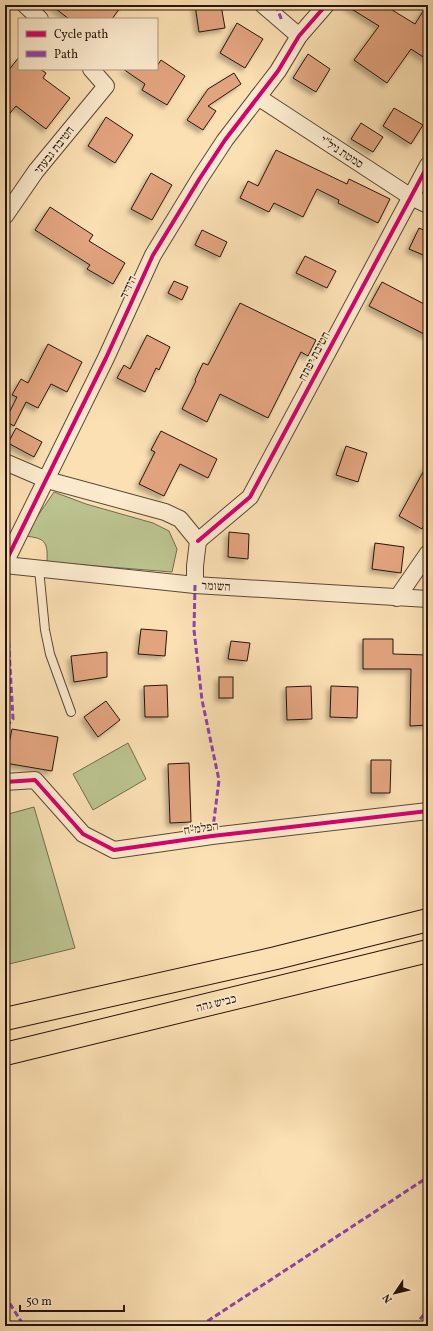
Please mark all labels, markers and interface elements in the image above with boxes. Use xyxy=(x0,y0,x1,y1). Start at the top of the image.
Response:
legend xyxy=(18,18,158,70)
text: Cycle path xyxy=(54,27,109,43)
text: Path xyxy=(54,47,78,63)
street label: חטיבת גבעתי xyxy=(31,123,79,178)
street label: סמטת ניל"י xyxy=(317,133,366,173)
street label: הידיד xyxy=(117,273,141,302)
street label: חטיבת יפתח xyxy=(295,329,335,384)
street label: השומר xyxy=(201,578,231,596)
street label: הפלמ"ח xyxy=(183,819,220,839)
street label: כביש גהה xyxy=(194,991,238,1017)
north arrow xyxy=(375,1273,415,1313)
scale bar xyxy=(20,1287,124,1313)
text: N xyxy=(380,1290,396,1305)
text: 50 m xyxy=(26,1294,52,1310)

